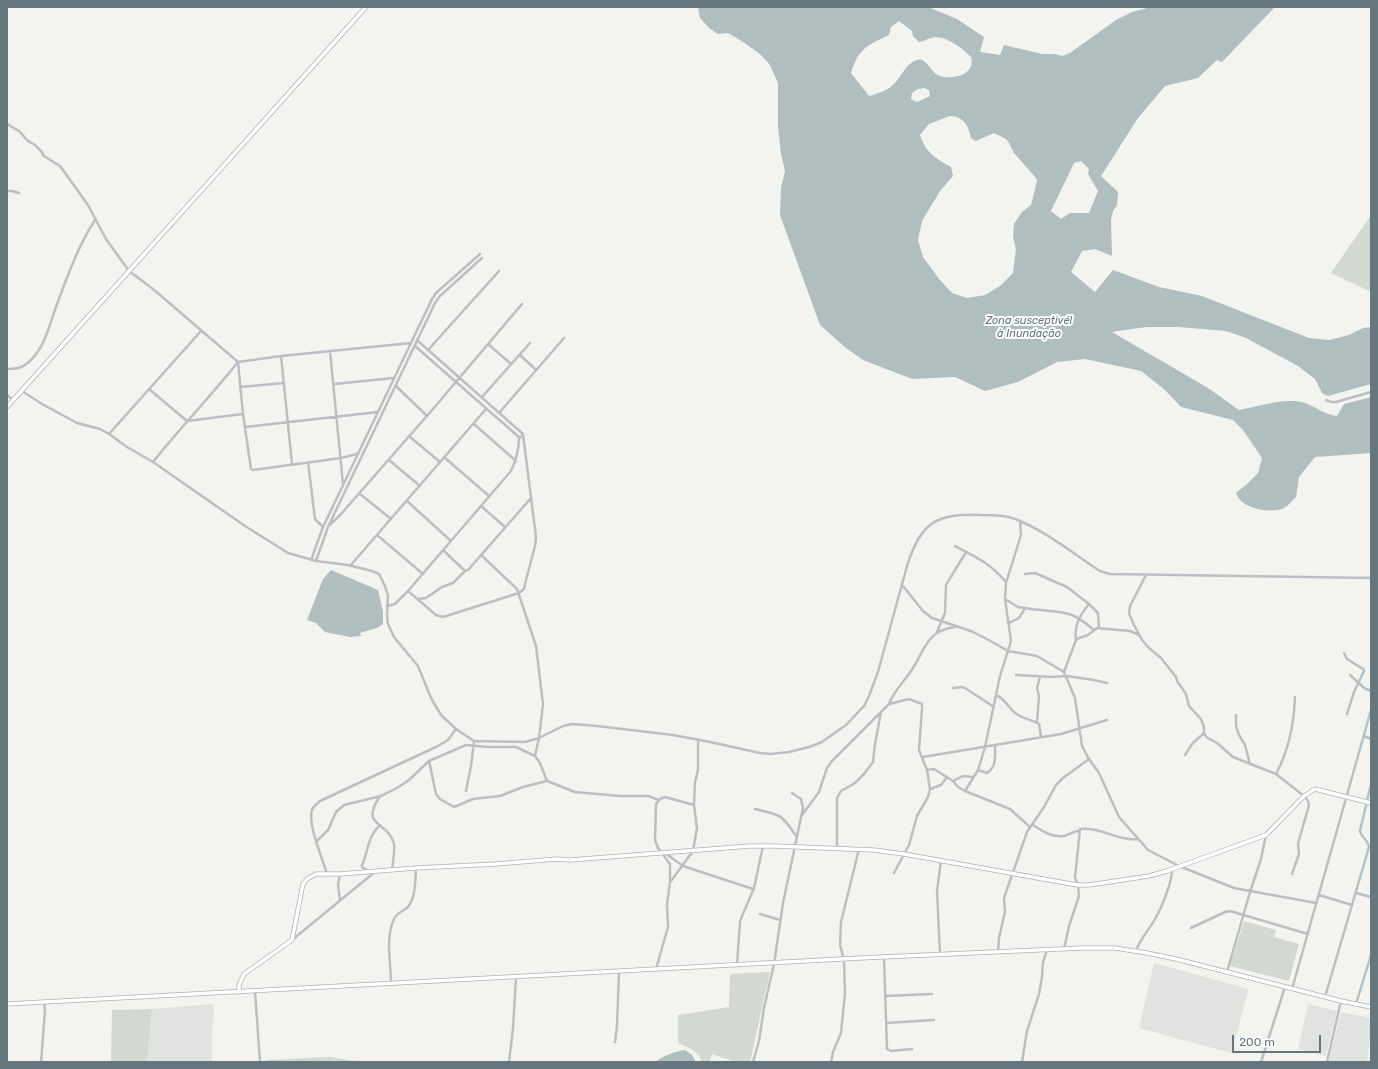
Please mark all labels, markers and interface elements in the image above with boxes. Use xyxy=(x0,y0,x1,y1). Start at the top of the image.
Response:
water label: Zona susceptivél à Inundação xyxy=(986,314,1072,340)
scale bar xyxy=(1234,1027,1323,1053)
text: 200 m xyxy=(1239,1035,1275,1049)

